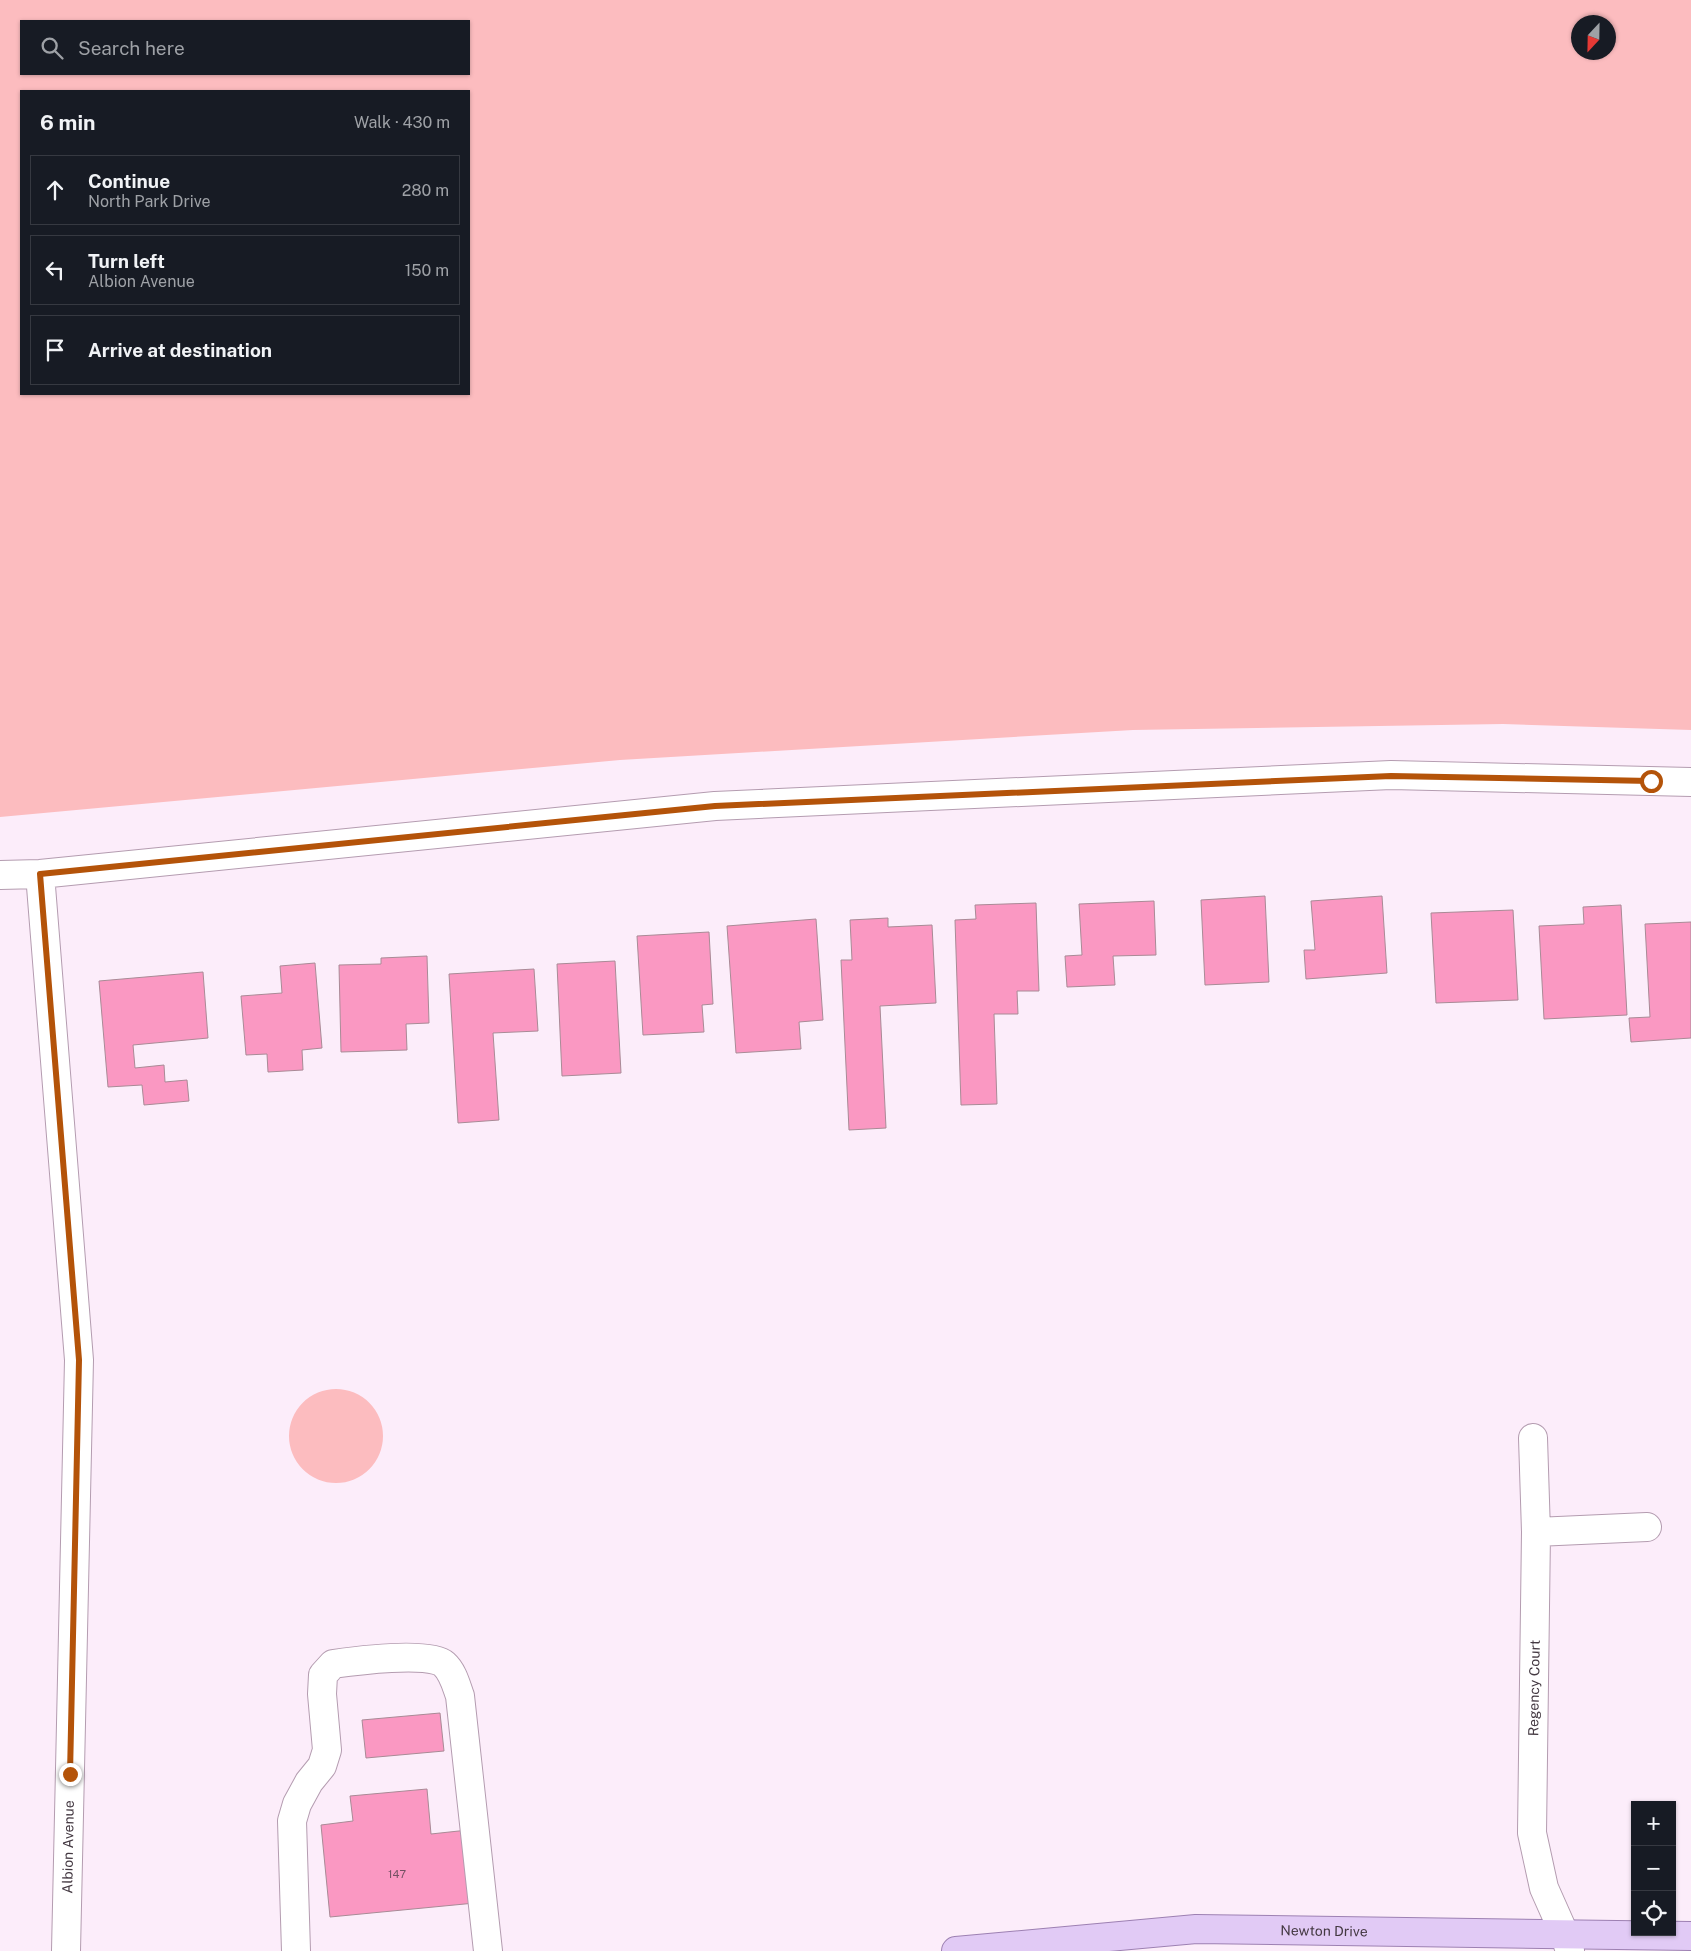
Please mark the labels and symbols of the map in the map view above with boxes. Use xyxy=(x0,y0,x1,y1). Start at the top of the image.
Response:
north arrow xyxy=(1571,15,1616,60)
route start xyxy=(1640,770,1663,793)
street label: Regency Court xyxy=(1525,1640,1543,1736)
route end xyxy=(59,1763,82,1786)
street label: Albion Avenue xyxy=(59,1800,77,1894)
house number: 147 xyxy=(388,1868,406,1880)
street label: Newton Drive xyxy=(1280,1922,1368,1939)

